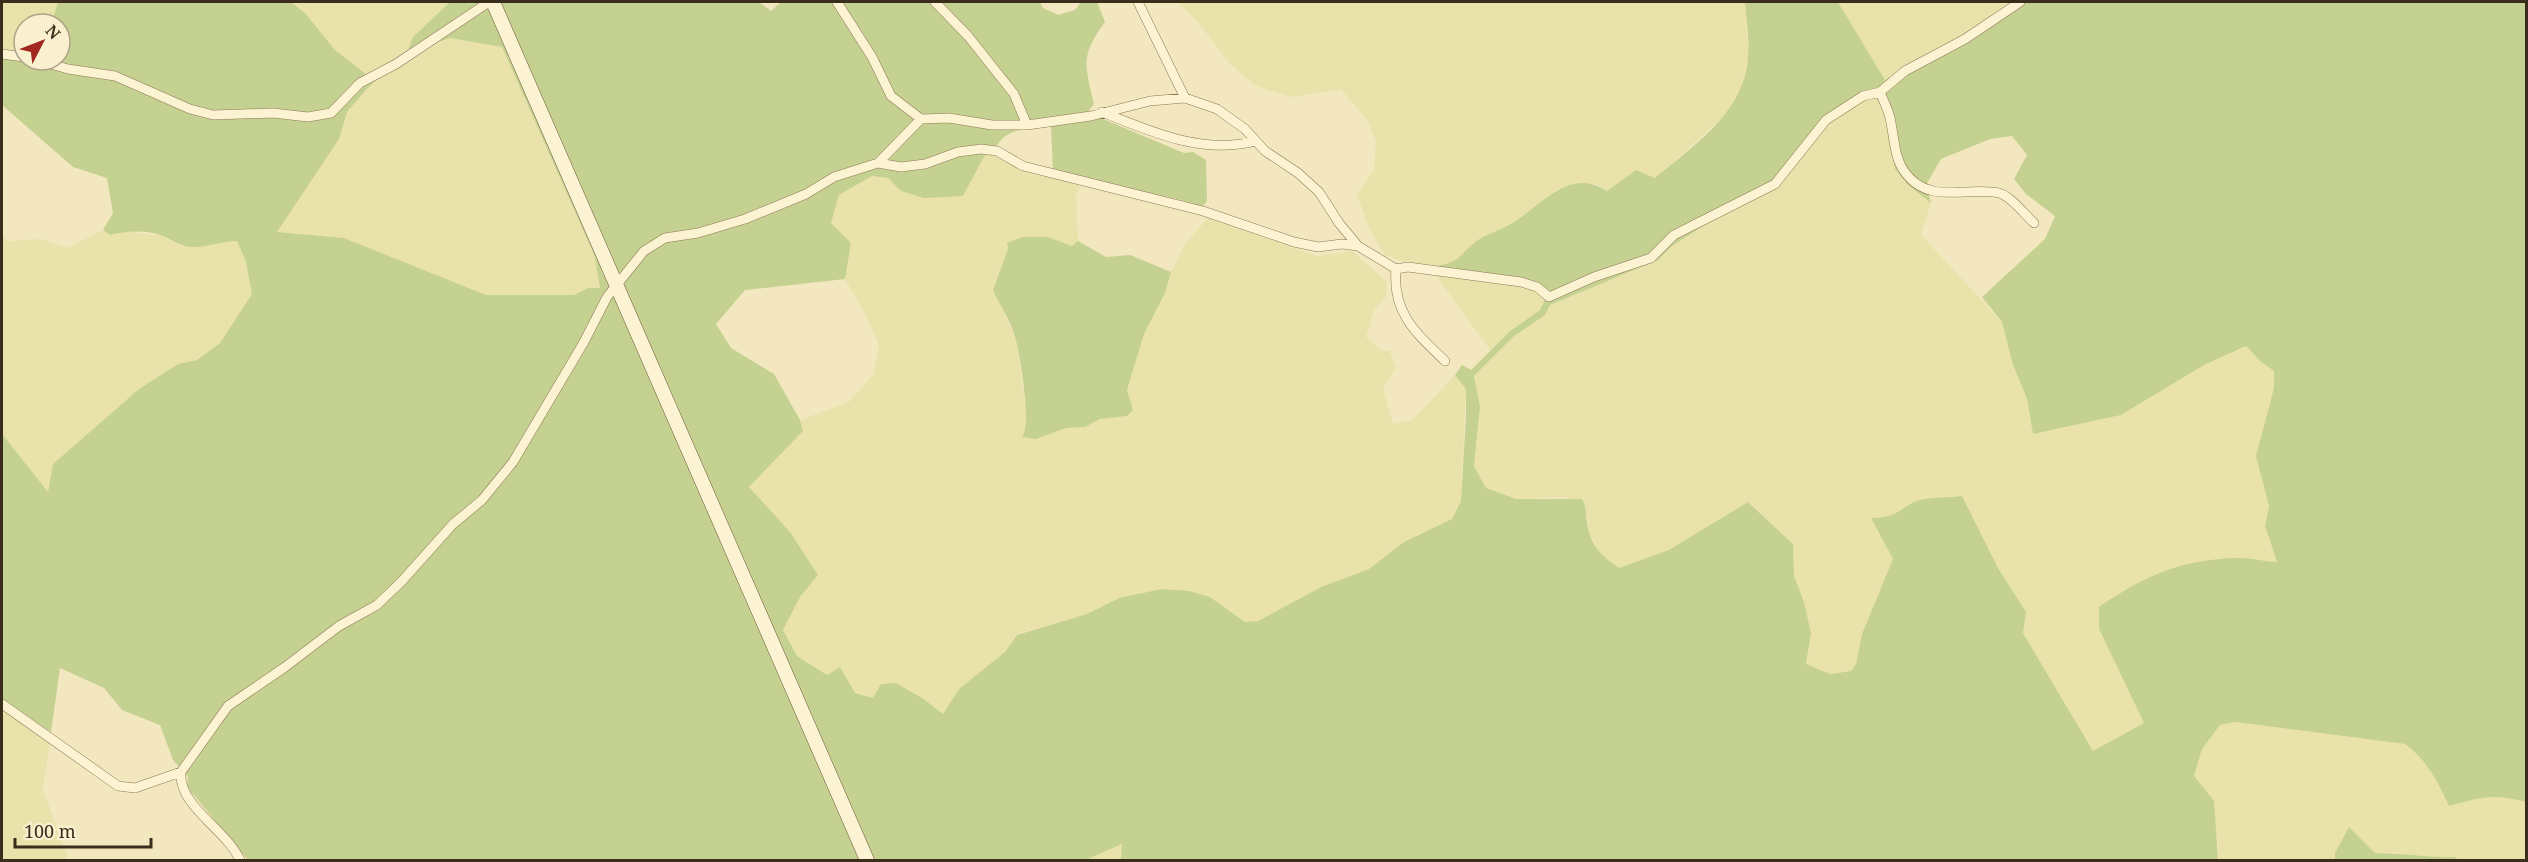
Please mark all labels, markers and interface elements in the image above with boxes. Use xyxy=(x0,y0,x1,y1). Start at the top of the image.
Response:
north arrow xyxy=(12,12,72,72)
text: N xyxy=(41,20,66,44)
scale bar xyxy=(15,811,152,849)
text: 100 m xyxy=(24,819,76,843)

